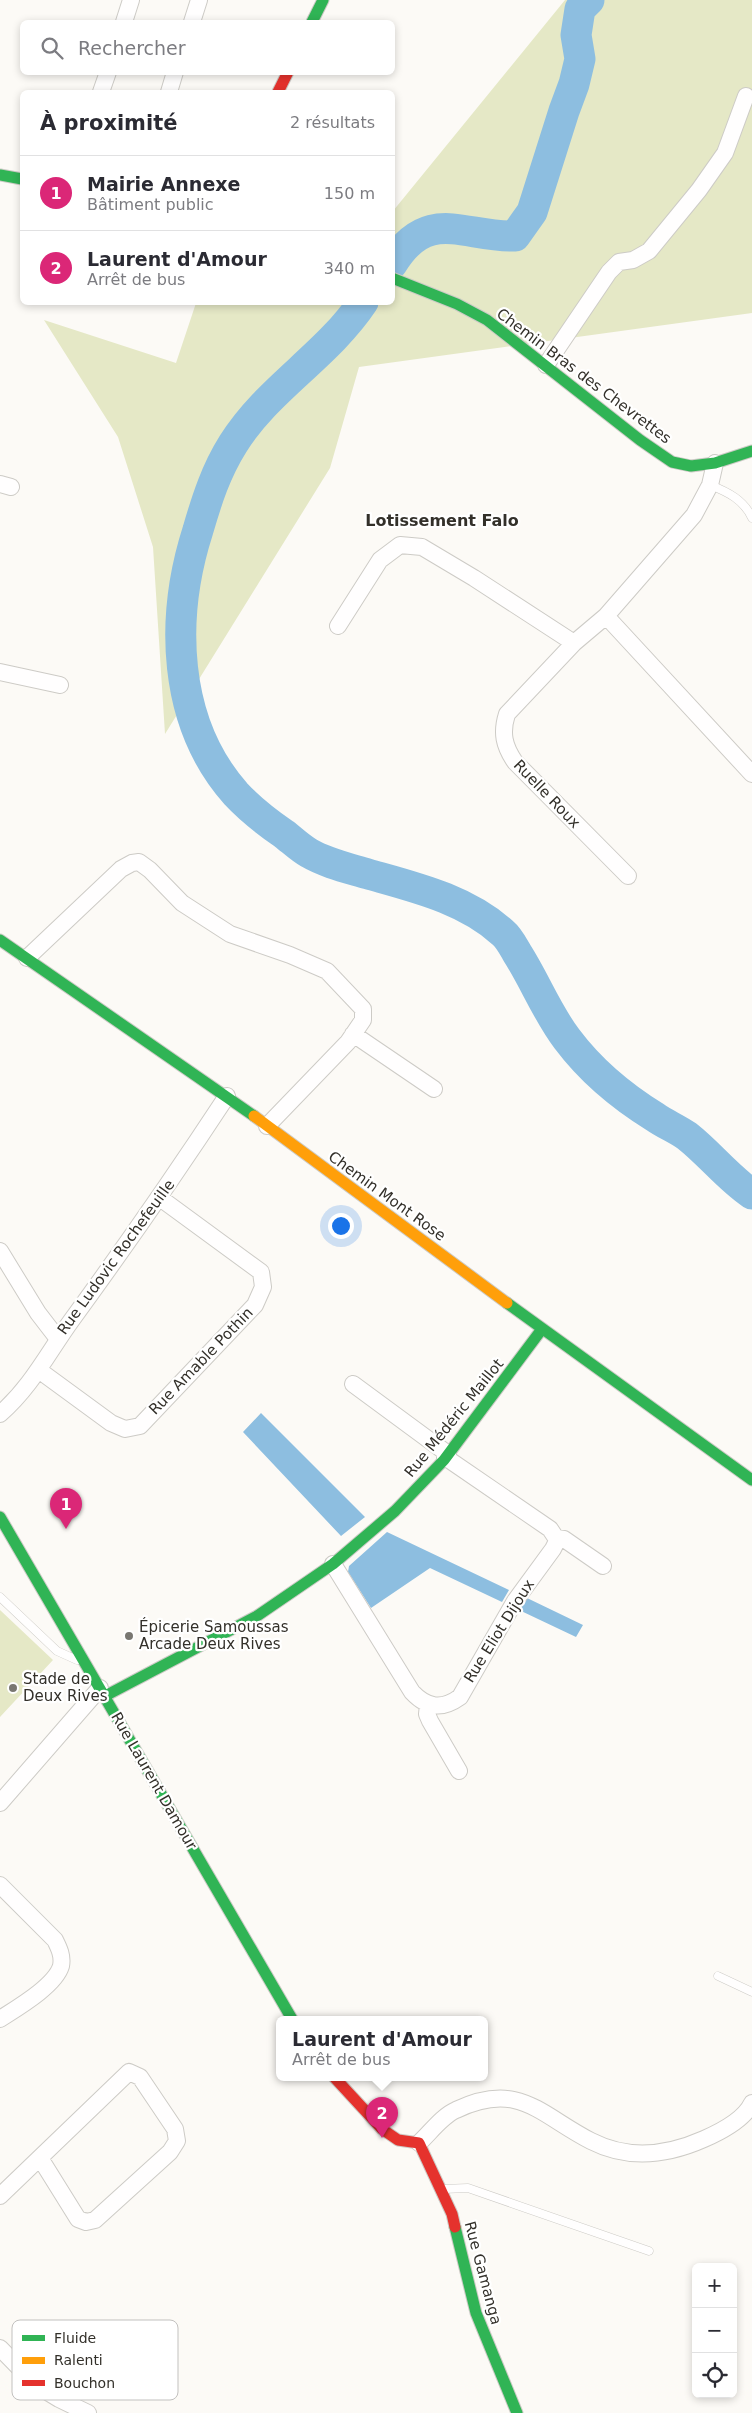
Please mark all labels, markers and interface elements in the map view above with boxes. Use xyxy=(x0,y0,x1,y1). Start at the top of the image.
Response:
search box xyxy=(20,20,395,75)
icon: search xyxy=(38,34,66,62)
text: Rechercher xyxy=(78,37,186,59)
text: À proximité xyxy=(40,111,177,135)
text: 2 résultats xyxy=(290,113,375,132)
text: Mairie Annexe xyxy=(87,173,240,195)
text: 1 xyxy=(50,184,62,203)
text: 150 m xyxy=(324,184,375,203)
text: Bâtiment public xyxy=(87,195,214,214)
text: Laurent d'Amour xyxy=(87,248,267,270)
text: 2 xyxy=(50,259,62,278)
text: 340 m xyxy=(324,259,375,278)
text: Arrêt de bus xyxy=(87,270,185,289)
street label: Chemin Bras des Chevrettes xyxy=(493,304,675,448)
district label: Lotissement Falo xyxy=(365,511,519,530)
street label: Ruelle Roux xyxy=(510,756,584,832)
street label: Chemin Mont Rose xyxy=(325,1147,449,1245)
street label: Rue Ludovic Rochefeuille xyxy=(54,1176,178,1338)
your location xyxy=(328,1213,354,1239)
street label: Rue Amable Pothin xyxy=(145,1304,257,1418)
street label: Rue Médéric Maillot xyxy=(401,1355,507,1481)
pin: 1 xyxy=(50,1488,82,1529)
street label: Rue Eliot Dijoux xyxy=(460,1576,538,1686)
place label: Épicerie Samoussas Arcade Deux Rives xyxy=(139,1617,289,1653)
marker: Épicerie Samoussas Arcade Deux Rives xyxy=(123,1630,135,1642)
place label: Stade de Deux Rives xyxy=(23,1670,108,1705)
marker: Stade de Deux Rives xyxy=(7,1682,19,1694)
street label: Rue Laurent Damour xyxy=(107,1709,201,1854)
popup xyxy=(276,2016,488,2081)
text: Laurent d'Amour xyxy=(292,2028,472,2050)
text: Arrêt de bus xyxy=(292,2050,390,2069)
pin: 2 xyxy=(366,2097,398,2138)
street label: Rue Gamanga xyxy=(461,2219,505,2327)
map controls xyxy=(692,2263,737,2398)
button: + xyxy=(692,2263,737,2308)
button: − xyxy=(692,2308,737,2353)
legend xyxy=(12,2320,178,2400)
text: Fluide xyxy=(54,2330,96,2346)
text: Ralenti xyxy=(54,2352,103,2368)
button: locate xyxy=(692,2353,737,2398)
text: Bouchon xyxy=(54,2375,115,2391)

